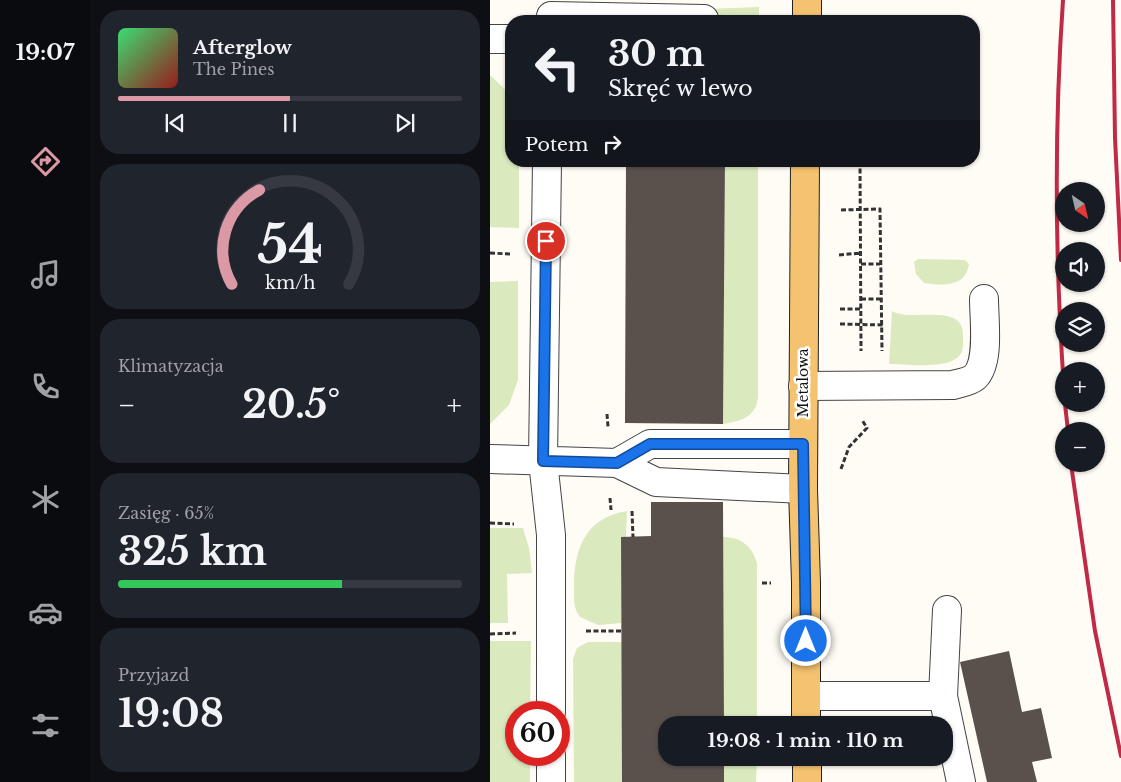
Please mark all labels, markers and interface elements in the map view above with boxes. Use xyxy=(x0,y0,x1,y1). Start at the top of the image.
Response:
text: 30 m xyxy=(608,32,705,75)
icon: left xyxy=(525,35,590,100)
text: Afterglow xyxy=(193,36,292,59)
text: 19:07 xyxy=(16,39,74,66)
text: The Pines xyxy=(193,59,275,79)
text: Skręć w lewo xyxy=(608,75,753,102)
icon: previous xyxy=(161,109,189,137)
icon: pause xyxy=(276,109,304,137)
icon: next xyxy=(391,109,419,137)
icon: right xyxy=(598,130,626,158)
text: Potem xyxy=(525,133,588,156)
icon: directions xyxy=(28,144,63,179)
north arrow xyxy=(1055,182,1105,232)
map controls xyxy=(1055,182,1105,472)
text: 54 xyxy=(257,213,323,277)
pin xyxy=(525,220,567,262)
icon: arrive xyxy=(532,227,560,255)
button: sound xyxy=(1055,242,1105,292)
icon: music xyxy=(28,257,63,292)
text: km/h xyxy=(265,272,315,294)
button: layers xyxy=(1055,302,1105,352)
street label: Metalowa xyxy=(794,348,812,417)
text: Klimatyzacja xyxy=(118,356,224,376)
button: + xyxy=(1055,362,1105,412)
icon: phone xyxy=(28,369,63,404)
text: 20.5° xyxy=(242,381,340,428)
text: − xyxy=(118,388,136,423)
text: + xyxy=(447,388,462,423)
button: − xyxy=(1055,422,1105,472)
icon: climate xyxy=(28,482,63,517)
text: Zasięg · 65% xyxy=(118,503,214,523)
text: 325 km xyxy=(118,528,267,575)
icon: car xyxy=(28,595,63,630)
position arrow xyxy=(779,614,831,666)
text: Przyjazd xyxy=(118,665,189,685)
text: 19:08 xyxy=(118,690,224,737)
speed limit sign: 60 xyxy=(505,701,570,766)
icon: filters xyxy=(28,708,63,743)
text: 19:08 · 1 min · 110 m xyxy=(708,729,903,752)

